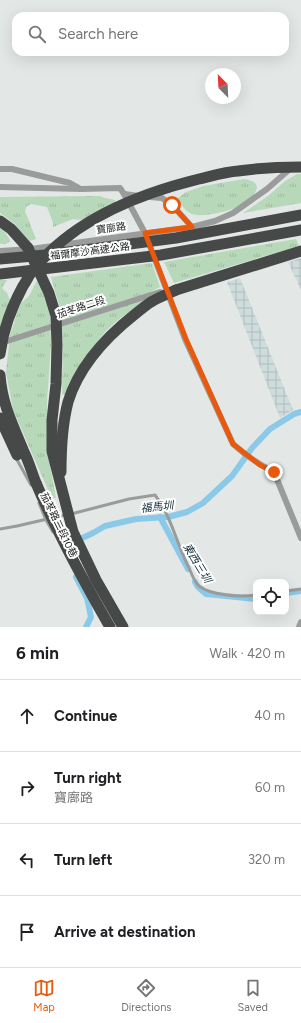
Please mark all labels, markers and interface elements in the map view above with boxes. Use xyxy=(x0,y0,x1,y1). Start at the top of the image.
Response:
search box xyxy=(12,12,289,56)
icon: search xyxy=(26,23,48,45)
text: Search here xyxy=(58,25,138,43)
north arrow xyxy=(205,68,241,104)
route start xyxy=(163,196,181,214)
street label: 寶廍路 xyxy=(95,219,127,237)
street label: 福爾摩沙高速公路 xyxy=(50,240,130,262)
street label: 茄苳路二段 xyxy=(55,293,107,321)
route end xyxy=(265,463,283,481)
street label: 茄苳路二段10巷 xyxy=(38,490,80,560)
water label: 福馬圳 xyxy=(140,499,176,515)
water label: 東西三圳 xyxy=(180,541,215,587)
map controls xyxy=(253,579,289,615)
button: locate xyxy=(253,579,289,615)
text: 6 min xyxy=(16,643,59,663)
text: Walk · 420 m xyxy=(210,646,285,661)
icon: ahead xyxy=(16,705,38,727)
text: Continue xyxy=(54,707,117,725)
text: 40 m xyxy=(254,708,285,723)
text: Turn right xyxy=(54,769,122,787)
icon: right xyxy=(16,777,38,799)
text: 60 m xyxy=(255,780,285,795)
text: 寶廍路 xyxy=(54,790,93,805)
icon: left xyxy=(16,849,38,871)
text: Turn left xyxy=(54,851,112,869)
text: 320 m xyxy=(248,852,285,867)
icon: arrive xyxy=(16,921,38,943)
text: Arrive at destination xyxy=(54,923,195,941)
tab: Map xyxy=(33,977,55,1014)
tab: Directions xyxy=(121,977,171,1014)
tab: Saved xyxy=(238,977,268,1014)

